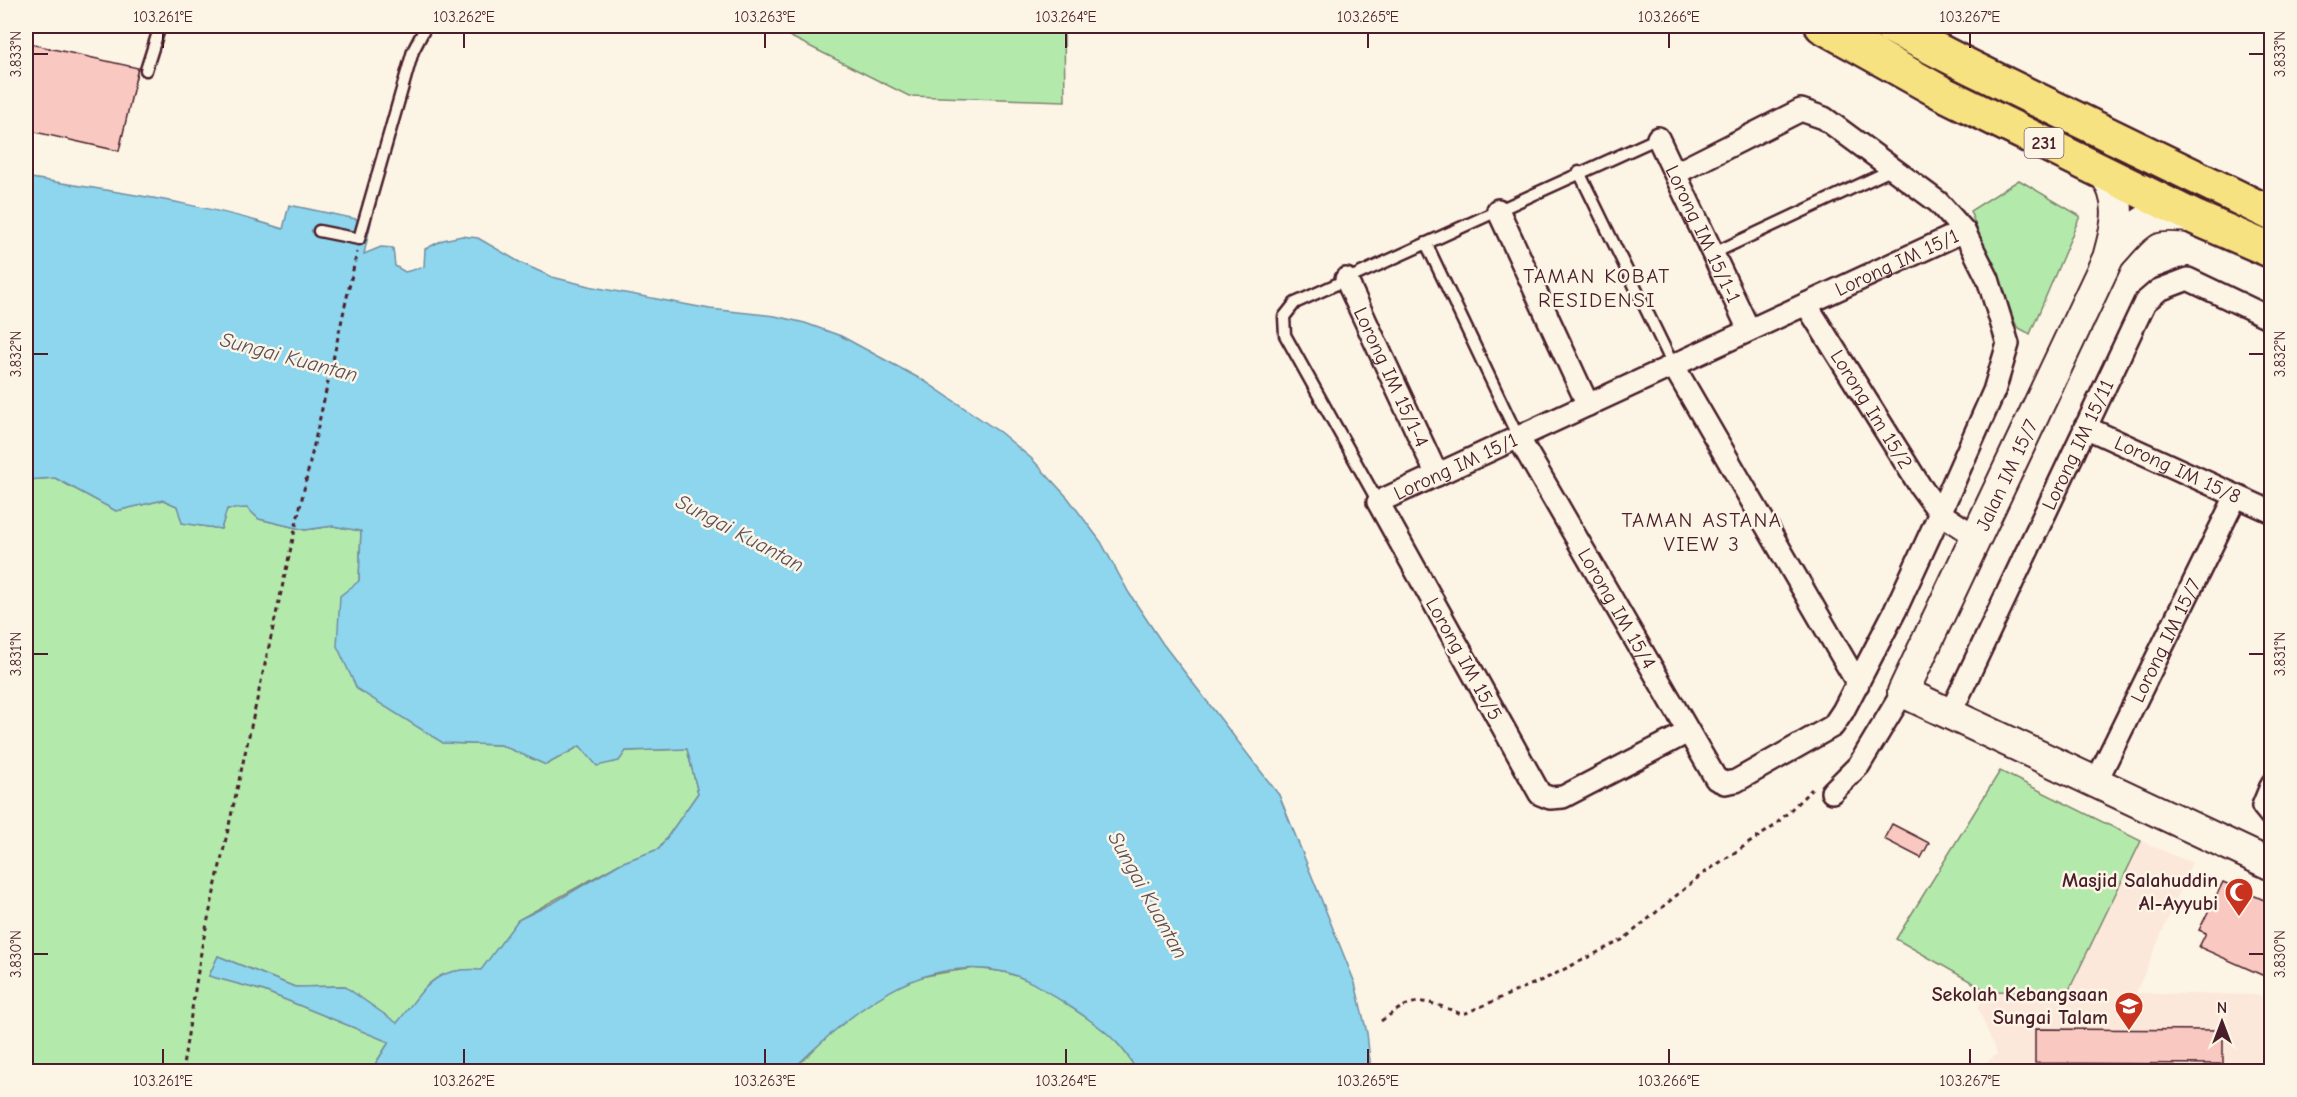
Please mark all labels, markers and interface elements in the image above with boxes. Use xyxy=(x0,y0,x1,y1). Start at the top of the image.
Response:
text: 103.261°E xyxy=(133,8,193,26)
text: 103.262°E xyxy=(433,8,495,26)
text: 103.263°E xyxy=(734,8,796,26)
text: 103.264°E xyxy=(1036,8,1096,26)
text: 103.265°E xyxy=(1337,8,1399,26)
text: 103.266°E xyxy=(1638,8,1700,26)
text: 103.267°E xyxy=(1940,8,2000,26)
text: 3.833°N xyxy=(7,31,25,77)
text: 3.833°N xyxy=(2271,31,2289,77)
road number: 231 xyxy=(2024,128,2064,158)
street label: Lorong IM 15/1-1 xyxy=(1661,161,1746,306)
street label: Lorong IM 15/1 xyxy=(1831,224,1962,301)
district label: TAMAN KOBAT RESIDENSI xyxy=(1523,264,1671,312)
street label: Lorong IM 15/1-4 xyxy=(1349,304,1434,450)
water label: Sungai Kuantan xyxy=(218,327,360,387)
text: 3.832°N xyxy=(7,331,25,377)
text: 3.832°N xyxy=(2271,331,2289,377)
street label: Lorong Im 15/2 xyxy=(1826,345,1918,473)
street label: Lorong IM 15/11 xyxy=(2037,376,2118,514)
street label: Jalan IM 15/7 xyxy=(1971,415,2043,534)
street label: Lorong IM 15/1 xyxy=(1390,428,1521,505)
street label: Lorong IM 15/8 xyxy=(2111,431,2244,508)
water label: Sungai Kuantan xyxy=(672,489,808,577)
district label: TAMAN ASTANA VIEW 3 xyxy=(1621,508,1783,556)
street label: Lorong IM 15/4 xyxy=(1573,544,1661,673)
street label: Lorong IM 15/7 xyxy=(2125,574,2206,706)
street label: Lorong IM 15/5 xyxy=(1421,594,1507,724)
text: 3.831°N xyxy=(7,632,25,676)
text: 3.831°N xyxy=(2271,632,2289,676)
water label: Sungai Kuantan xyxy=(1103,827,1193,963)
place label: Masjid Salahuddin Al-Ayyubi xyxy=(2062,869,2218,915)
mosque icon: Masjid Salahuddin Al-Ayyubi xyxy=(2223,876,2255,918)
text: 3.830°N xyxy=(7,930,25,978)
text: 3.830°N xyxy=(2271,930,2289,978)
place label: Sekolah Kebangsaan Sungai Talam xyxy=(1932,983,2108,1029)
school or university icon: Sekolah Kebangsaan Sungai Talam xyxy=(2113,990,2145,1032)
north arrow xyxy=(2192,992,2252,1052)
text: N xyxy=(2217,999,2227,1017)
text: 103.261°E xyxy=(133,1072,193,1090)
text: 103.262°E xyxy=(433,1072,495,1090)
text: 103.263°E xyxy=(734,1072,796,1090)
text: 103.264°E xyxy=(1036,1072,1096,1090)
text: 103.265°E xyxy=(1337,1072,1399,1090)
text: 103.266°E xyxy=(1638,1072,1700,1090)
text: 103.267°E xyxy=(1940,1072,2000,1090)

